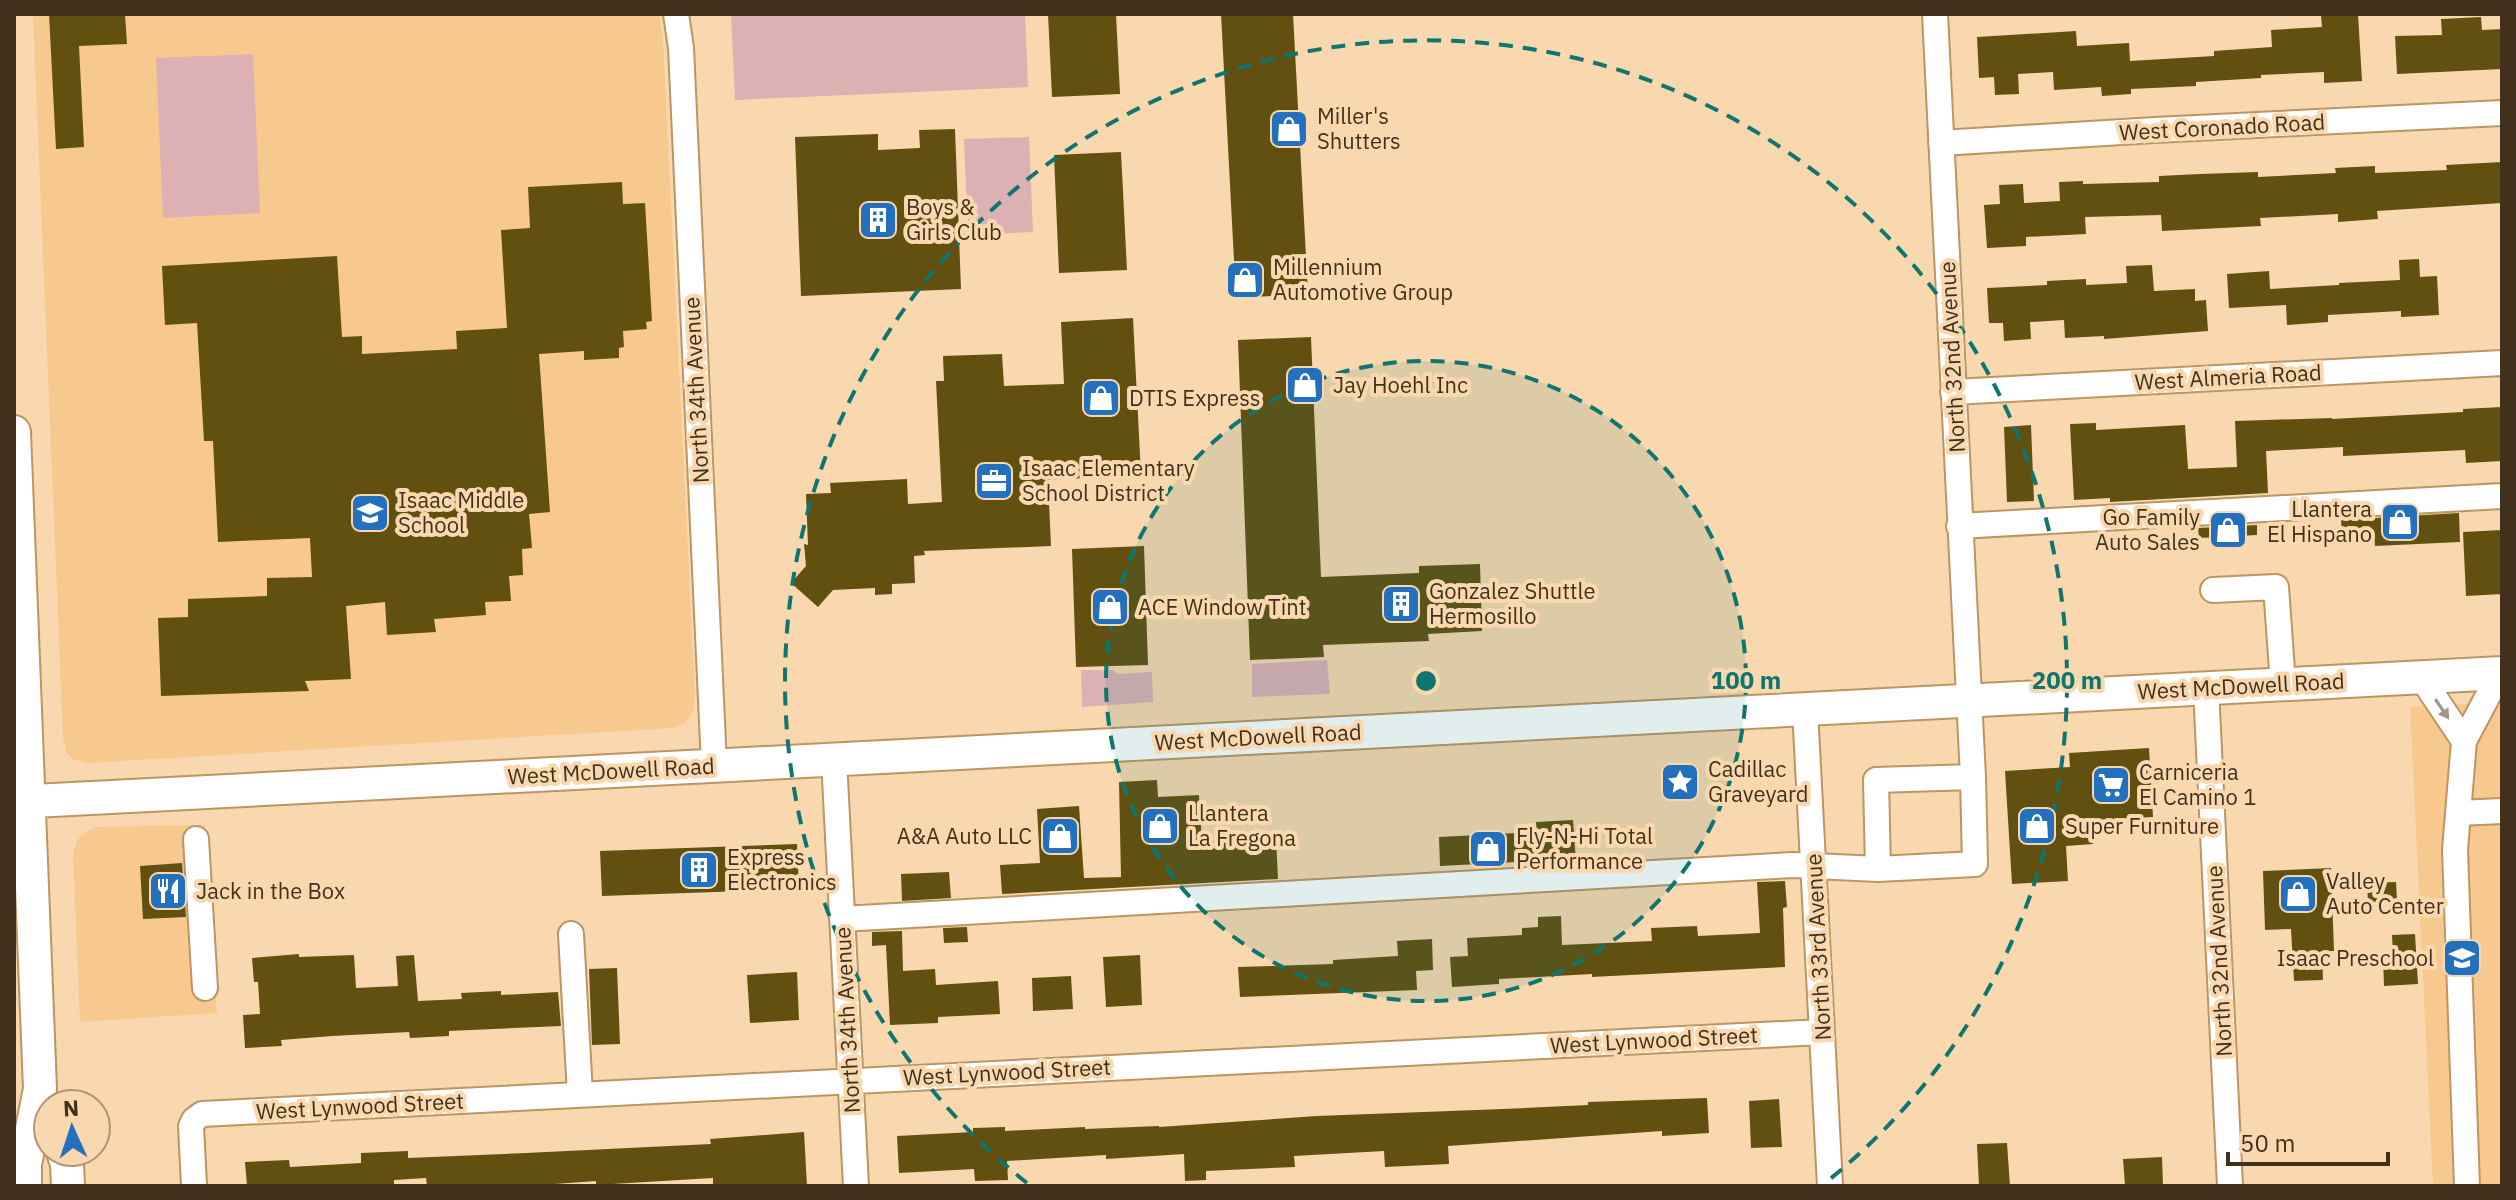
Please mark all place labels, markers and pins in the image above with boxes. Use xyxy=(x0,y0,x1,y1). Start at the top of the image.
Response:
place label: Miller's Shutters xyxy=(1317,101,1401,155)
shop icon: Miller's Shutters xyxy=(1268,108,1310,150)
place label: Boys & Girls Club xyxy=(906,192,1002,246)
building icon: Boys & Girls Club xyxy=(857,199,899,241)
place label: Millennium Automotive Group xyxy=(1273,252,1453,306)
shop icon: Millennium Automotive Group xyxy=(1224,259,1266,301)
shop icon: Jay Hoehl Inc xyxy=(1284,364,1326,406)
place label: Jay Hoehl Inc xyxy=(1333,370,1468,399)
shop icon: DTIS Express xyxy=(1080,377,1122,419)
place label: DTIS Express xyxy=(1129,383,1260,412)
place label: Isaac Elementary School District xyxy=(1022,453,1195,507)
office icon: Isaac Elementary School District xyxy=(973,460,1015,502)
place label: Isaac Middle School xyxy=(398,485,524,539)
school or university icon: Isaac Middle School xyxy=(349,492,391,534)
place label: Llantera El Hispano xyxy=(2267,494,2372,548)
shop icon: Llantera El Hispano xyxy=(2379,501,2421,543)
place label: Go Family Auto Sales xyxy=(2095,502,2200,556)
shop icon: Go Family Auto Sales xyxy=(2207,509,2249,551)
place label: Gonzalez Shuttle Hermosillo xyxy=(1429,576,1596,630)
building icon: Gonzalez Shuttle Hermosillo xyxy=(1380,583,1422,625)
shop icon: ACE Window Tint xyxy=(1089,586,1131,628)
place label: ACE Window Tint xyxy=(1138,592,1306,621)
centre of rings xyxy=(1412,667,1440,695)
place label: Cadillac Graveyard xyxy=(1708,754,1809,808)
place label: Carniceria El Camino 1 xyxy=(2139,757,2256,811)
place icon: Cadillac Graveyard xyxy=(1659,761,1701,803)
supermarket icon: Carniceria El Camino 1 xyxy=(2090,764,2132,806)
place label: Llantera La Fregona xyxy=(1188,798,1296,852)
shop icon: Llantera La Fregona xyxy=(1139,805,1181,847)
shop icon: Super Furniture xyxy=(2016,805,2058,847)
place label: Super Furniture xyxy=(2065,811,2219,840)
shop icon: A&A Auto LLC xyxy=(1039,815,1081,857)
place label: A&A Auto LLC xyxy=(897,821,1032,850)
place label: Fly-N-Hi Total Performance xyxy=(1516,821,1653,875)
shop icon: Fly-N-Hi Total Performance xyxy=(1467,828,1509,870)
place label: Express Electronics xyxy=(727,842,837,896)
building icon: Express Electronics xyxy=(678,849,720,891)
place label: Valley Auto Center xyxy=(2326,866,2444,920)
restaurant icon: Jack in the Box xyxy=(147,870,189,912)
shop icon: Valley Auto Center xyxy=(2277,873,2319,915)
place label: Jack in the Box xyxy=(196,876,345,905)
school or university icon: Isaac Preschool xyxy=(2441,937,2483,979)
place label: Isaac Preschool xyxy=(2277,943,2434,972)

